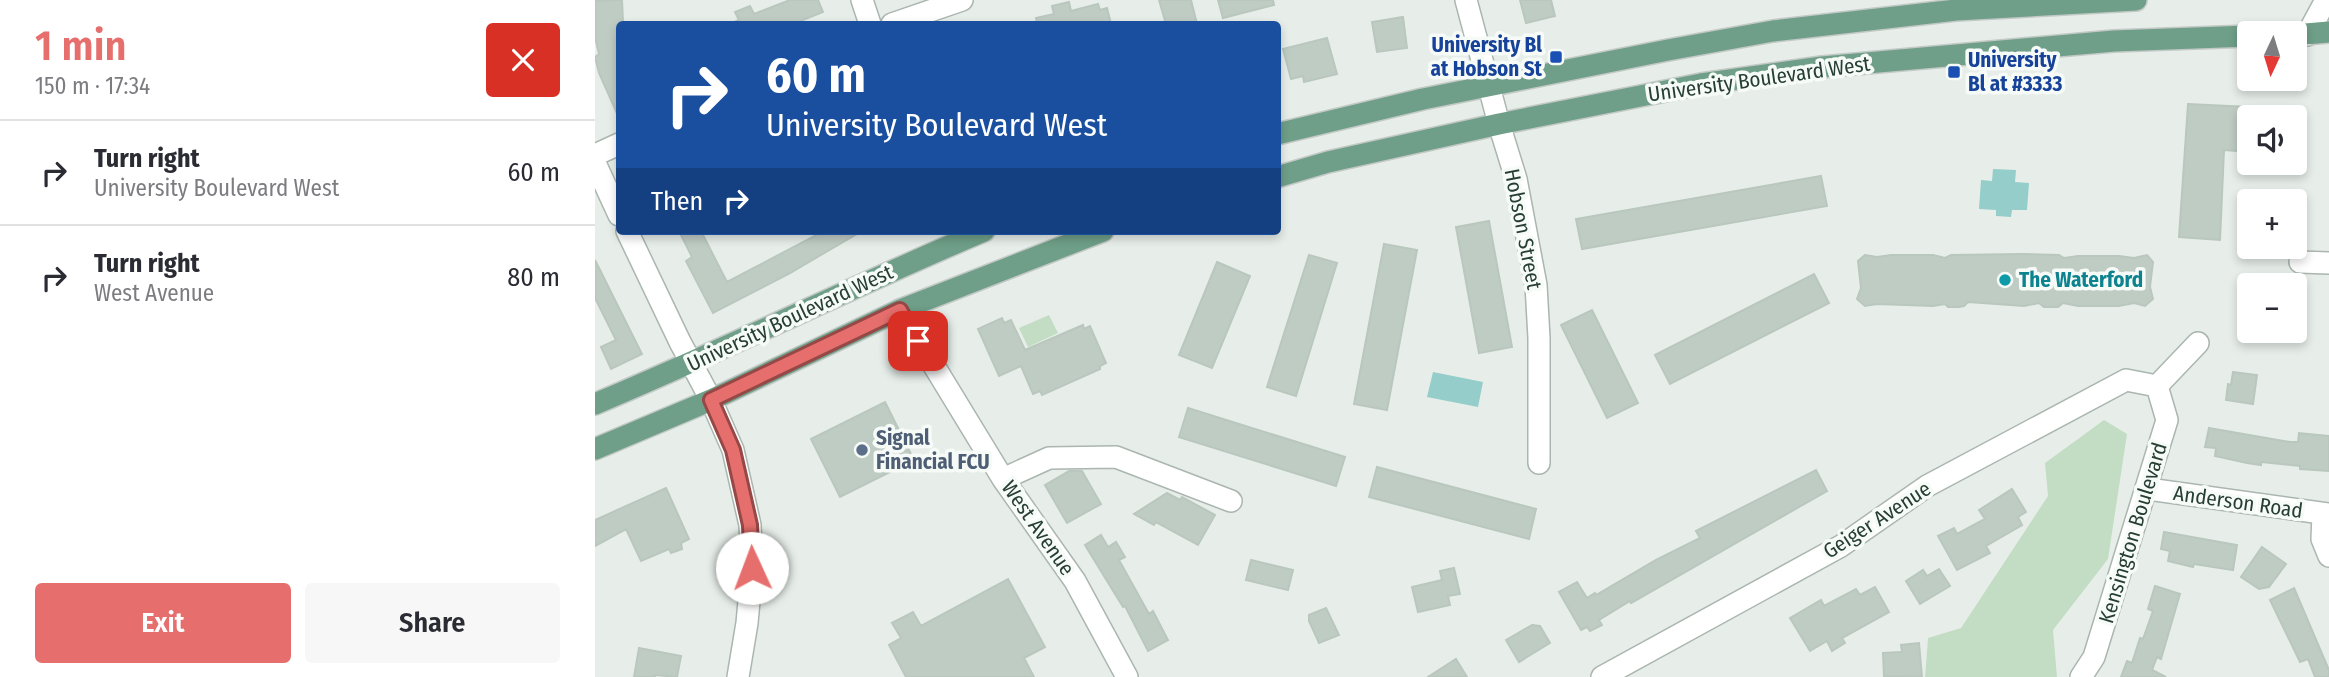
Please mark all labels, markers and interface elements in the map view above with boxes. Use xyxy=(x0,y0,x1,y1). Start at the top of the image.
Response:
text: 1 min xyxy=(35,21,126,71)
north arrow xyxy=(2237,21,2307,91)
map controls xyxy=(2237,21,2307,343)
button: close xyxy=(486,23,560,97)
place label: University Bl at Hobson St xyxy=(1430,32,1543,82)
text: 60 m xyxy=(766,46,866,105)
place label: University Bl at #3333 xyxy=(1968,47,2062,97)
icon: right xyxy=(651,49,742,140)
marker: University Bl at Hobson St xyxy=(1548,49,1564,65)
street label: University Boulevard West xyxy=(1646,51,1872,107)
marker: University Bl at #3333 xyxy=(1946,64,1962,80)
text: 150 m · 17:34 xyxy=(35,72,150,100)
button: sound xyxy=(2237,105,2307,175)
text: University Boulevard West xyxy=(766,106,1107,144)
text: Turn right xyxy=(94,143,200,174)
icon: right xyxy=(35,154,73,192)
text: 60 m xyxy=(507,157,560,188)
street label: Hobson Street xyxy=(1499,166,1547,292)
text: University Boulevard West xyxy=(94,174,339,202)
icon: right xyxy=(717,182,755,220)
text: Then xyxy=(651,186,703,217)
button: + xyxy=(2237,189,2307,259)
text: Turn right xyxy=(94,248,200,279)
icon: right xyxy=(35,259,73,297)
street label: University Boulevard West xyxy=(683,259,897,377)
text: 80 m xyxy=(507,262,560,293)
place label: The Waterford xyxy=(2019,267,2143,293)
marker: The Waterford xyxy=(1997,272,2013,288)
button: − xyxy=(2237,273,2307,343)
text: West Avenue xyxy=(94,279,214,307)
pin xyxy=(888,311,948,371)
icon: arrive xyxy=(899,322,937,360)
place label: Signal Financial FCU xyxy=(876,425,990,475)
street label: Kensington Boulevard xyxy=(2093,439,2173,627)
marker: Signal Financial FCU xyxy=(854,442,870,458)
street label: West Avenue xyxy=(996,476,1080,580)
street label: Geiger Avenue xyxy=(1818,476,1936,564)
street label: Anderson Road xyxy=(2172,480,2304,524)
position arrow xyxy=(715,531,789,605)
button: Exit xyxy=(35,583,291,663)
button: Share xyxy=(305,583,560,663)

